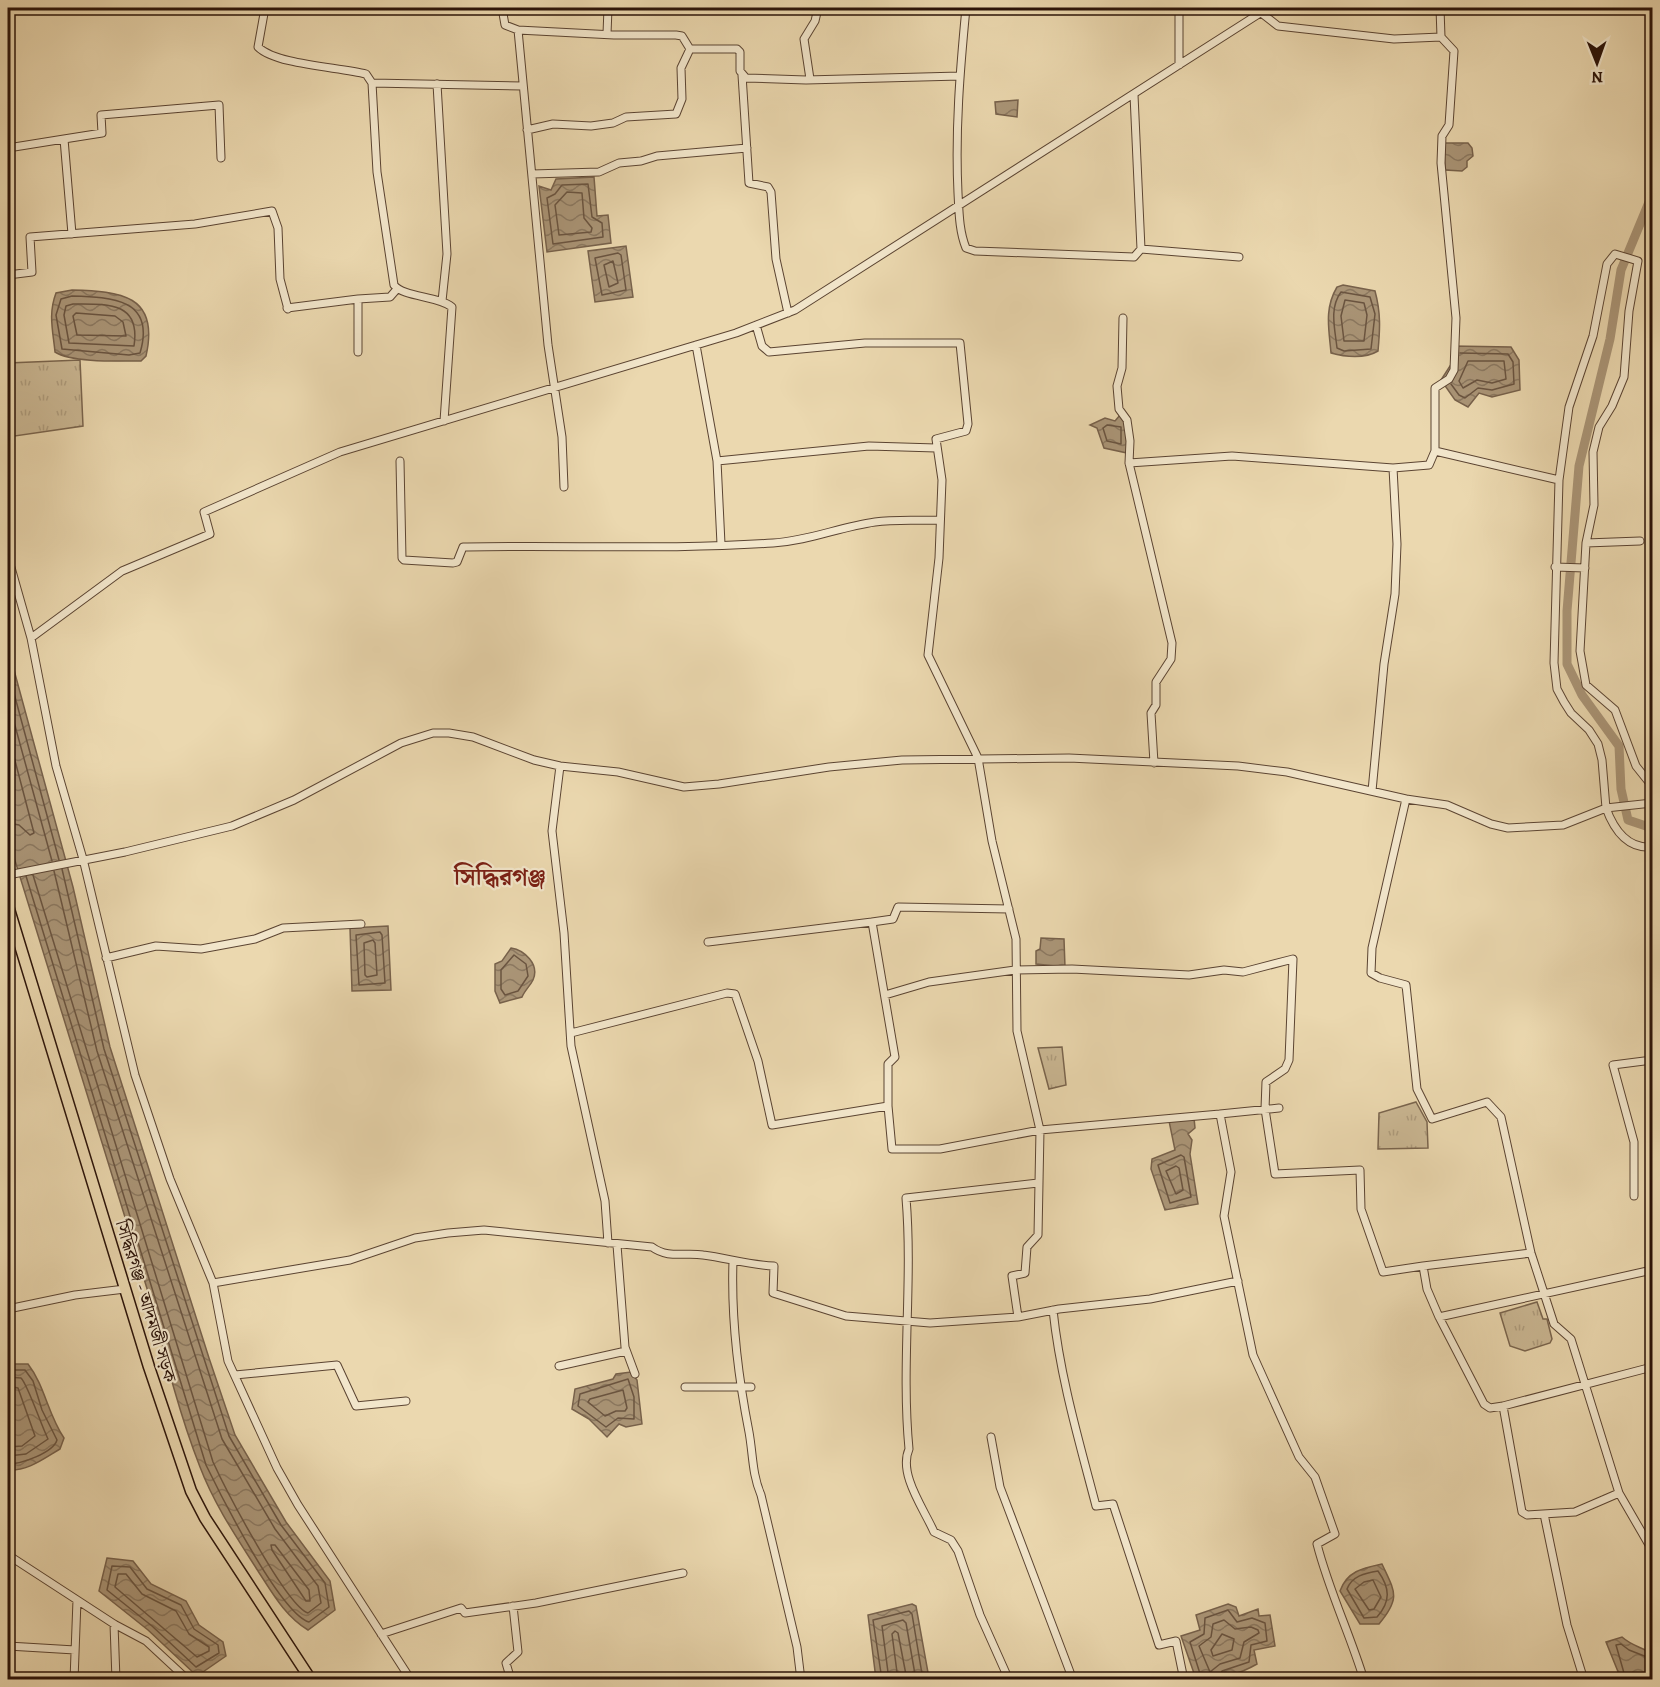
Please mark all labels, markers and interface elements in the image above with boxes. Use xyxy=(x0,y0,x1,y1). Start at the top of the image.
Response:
north arrow xyxy=(1567,33,1627,93)
text: N xyxy=(1591,66,1603,88)
district label: সিদ্ধিরগঞ্জ xyxy=(453,861,546,893)
street label: সিদ্ধিরগঞ্জ - আদমজী সড়ক xyxy=(110,1216,182,1386)

